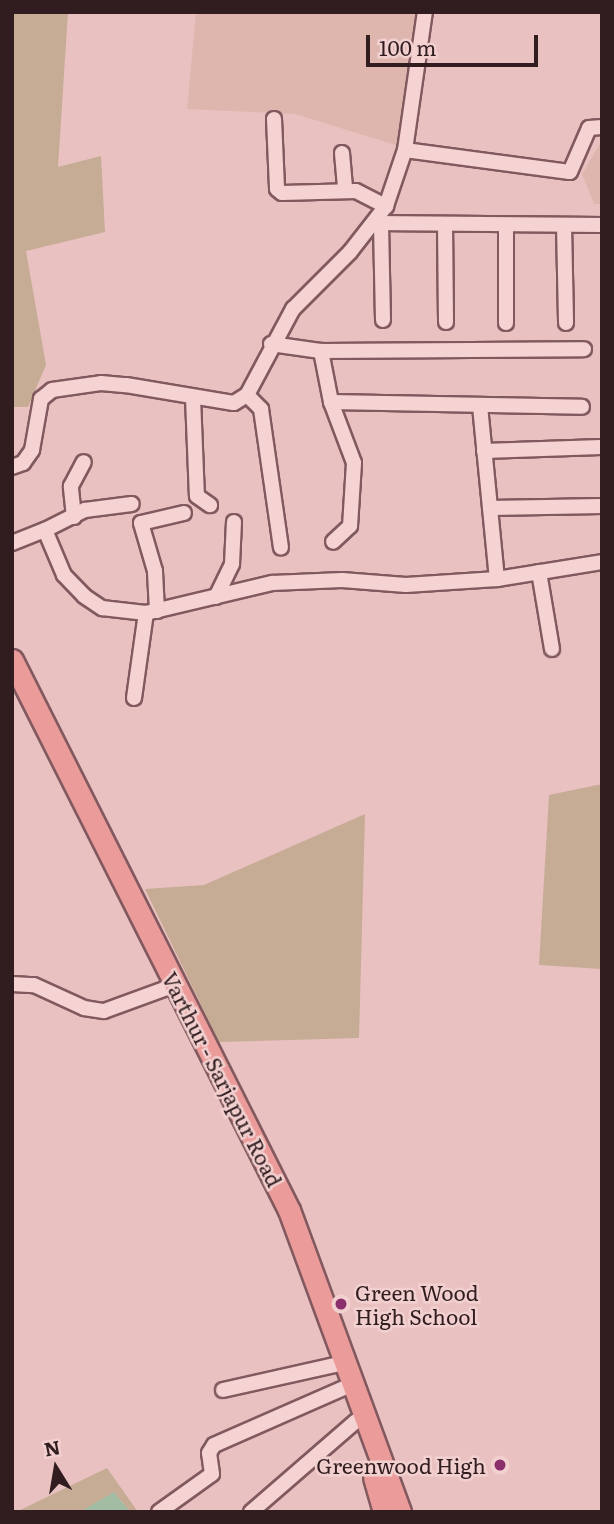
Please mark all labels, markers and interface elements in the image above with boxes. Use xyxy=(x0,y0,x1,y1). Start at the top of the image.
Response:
scale bar xyxy=(369,21,540,65)
text: 100 m xyxy=(379,31,436,62)
street label: Varthur - Sarjapur Road xyxy=(158,967,288,1191)
place label: Green Wood High School xyxy=(355,1279,479,1329)
marker: Green Wood High School xyxy=(333,1296,349,1312)
text: N xyxy=(41,1432,62,1463)
north arrow xyxy=(21,1433,91,1503)
place label: Greenwood High xyxy=(316,1452,486,1478)
marker: Greenwood High xyxy=(492,1457,508,1473)

